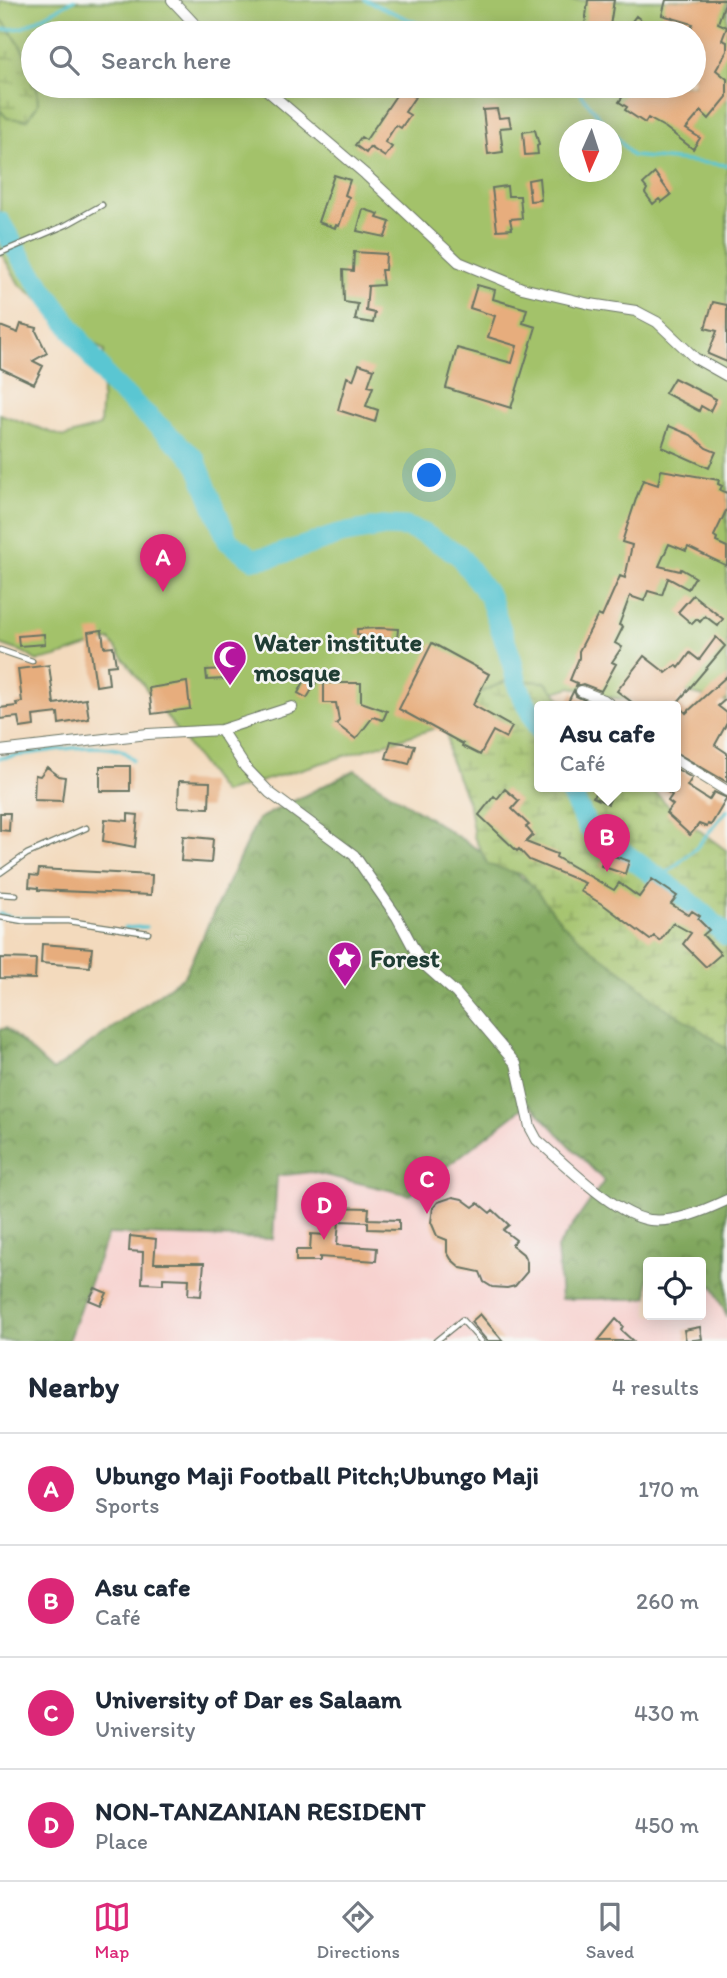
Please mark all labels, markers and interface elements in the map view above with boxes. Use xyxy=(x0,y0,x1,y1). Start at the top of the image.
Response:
search box xyxy=(21,21,706,98)
icon: search xyxy=(45,41,83,79)
text: Search here xyxy=(101,44,231,76)
north arrow xyxy=(559,119,622,182)
your location xyxy=(412,458,446,492)
pin: A xyxy=(140,534,186,592)
place label: Water institute mosque xyxy=(253,626,422,688)
mosque icon: Water institute mosque xyxy=(211,638,249,687)
popup xyxy=(534,701,681,792)
text: Asu cafe xyxy=(560,717,655,749)
text: Café xyxy=(560,749,605,777)
pin: B xyxy=(584,814,630,872)
place icon: Forest xyxy=(326,939,364,988)
place label: Forest xyxy=(370,942,440,974)
pin: C xyxy=(404,1156,450,1214)
pin: D xyxy=(301,1182,347,1240)
map controls xyxy=(643,1257,706,1320)
button: locate xyxy=(643,1257,706,1320)
text: Nearby xyxy=(28,1368,119,1405)
text: 4 results xyxy=(612,1373,699,1401)
text: Ubungo Maji Football Pitch;Ubungo Maji xyxy=(95,1459,539,1491)
text: A xyxy=(44,1475,58,1503)
text: 170 m xyxy=(638,1475,699,1503)
text: Sports xyxy=(95,1491,159,1519)
text: Asu cafe xyxy=(95,1571,190,1603)
text: B xyxy=(44,1587,58,1615)
text: 260 m xyxy=(636,1587,699,1615)
text: Café xyxy=(95,1603,141,1631)
text: University of Dar es Salaam xyxy=(95,1683,402,1715)
text: C xyxy=(44,1699,58,1727)
text: 430 m xyxy=(634,1699,699,1727)
text: University xyxy=(95,1715,195,1743)
text: NON-TANZANIAN RESIDENT xyxy=(95,1795,426,1827)
text: D xyxy=(43,1811,59,1839)
text: 450 m xyxy=(634,1811,699,1839)
text: Place xyxy=(95,1827,148,1855)
tab: Map xyxy=(93,1898,131,1963)
tab: Directions xyxy=(316,1898,400,1963)
tab: Saved xyxy=(586,1898,634,1963)

